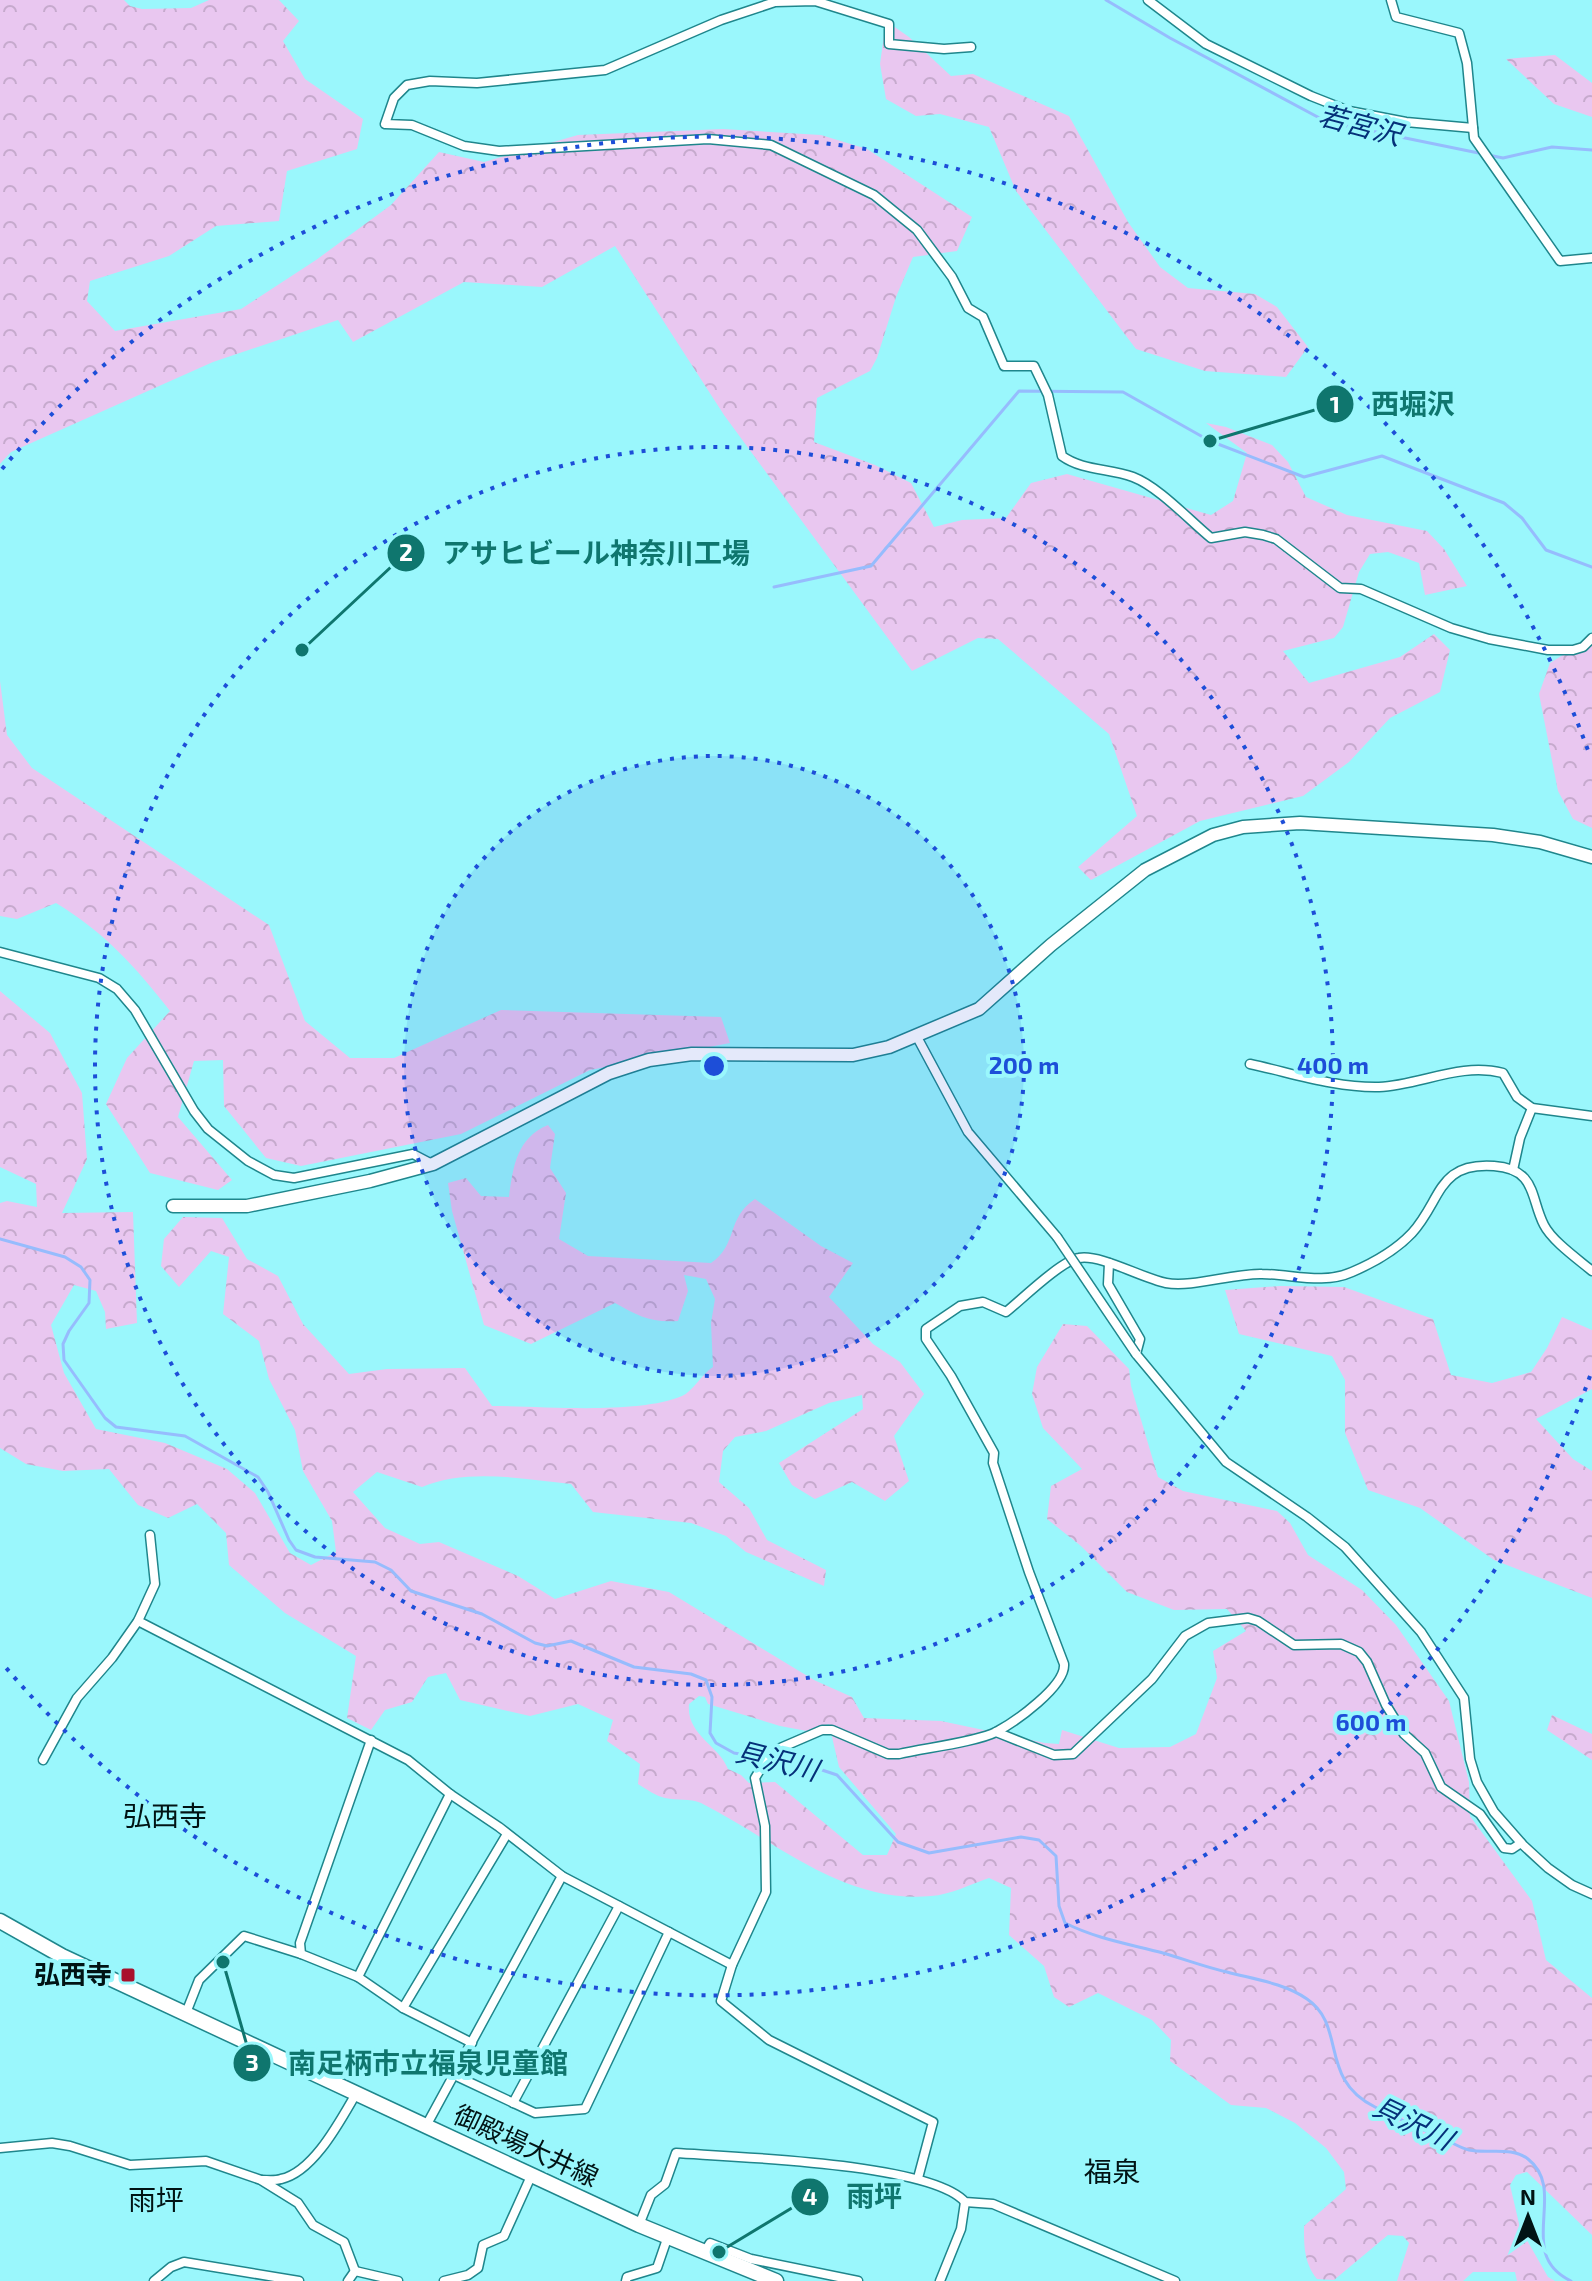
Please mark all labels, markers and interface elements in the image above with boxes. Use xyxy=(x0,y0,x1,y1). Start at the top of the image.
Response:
water label: 若宮沢 xyxy=(1315,97,1409,152)
callout: 西堀沢 xyxy=(1315,378,1471,430)
text: 西堀沢 xyxy=(1371,386,1455,420)
text: 1 xyxy=(1330,389,1340,418)
callout: アサヒビール神奈川工場 xyxy=(386,527,766,579)
text: アサヒビール神奈川工場 xyxy=(442,535,750,569)
text: 2 xyxy=(399,537,413,566)
text: 200 m xyxy=(989,1050,1059,1079)
text: 400 m xyxy=(1297,1050,1369,1079)
centre of rings xyxy=(700,1052,728,1080)
text: 600 m xyxy=(1336,1707,1406,1736)
water label: 貝沢川 xyxy=(732,1733,825,1787)
district label: 弘西寺 xyxy=(123,1798,207,1832)
place label: 弘西寺 xyxy=(34,1958,112,1989)
marker: 弘西寺 xyxy=(119,1966,137,1984)
callout: 南足柄市立福泉児童館 xyxy=(232,2037,584,2089)
text: 南足柄市立福泉児童館 xyxy=(288,2045,568,2079)
text: 3 xyxy=(245,2047,259,2076)
water label: 貝沢川 xyxy=(1368,2088,1461,2157)
street label: 御殿場大井線 xyxy=(449,2098,604,2192)
district label: 福泉 xyxy=(1084,2154,1140,2188)
callout: 雨坪 xyxy=(790,2171,918,2223)
north arrow xyxy=(1488,2177,1568,2257)
text: 雨坪 xyxy=(846,2178,902,2212)
text: 4 xyxy=(802,2181,818,2210)
district label: 雨坪 xyxy=(128,2182,184,2216)
text: N xyxy=(1520,2183,1536,2209)

